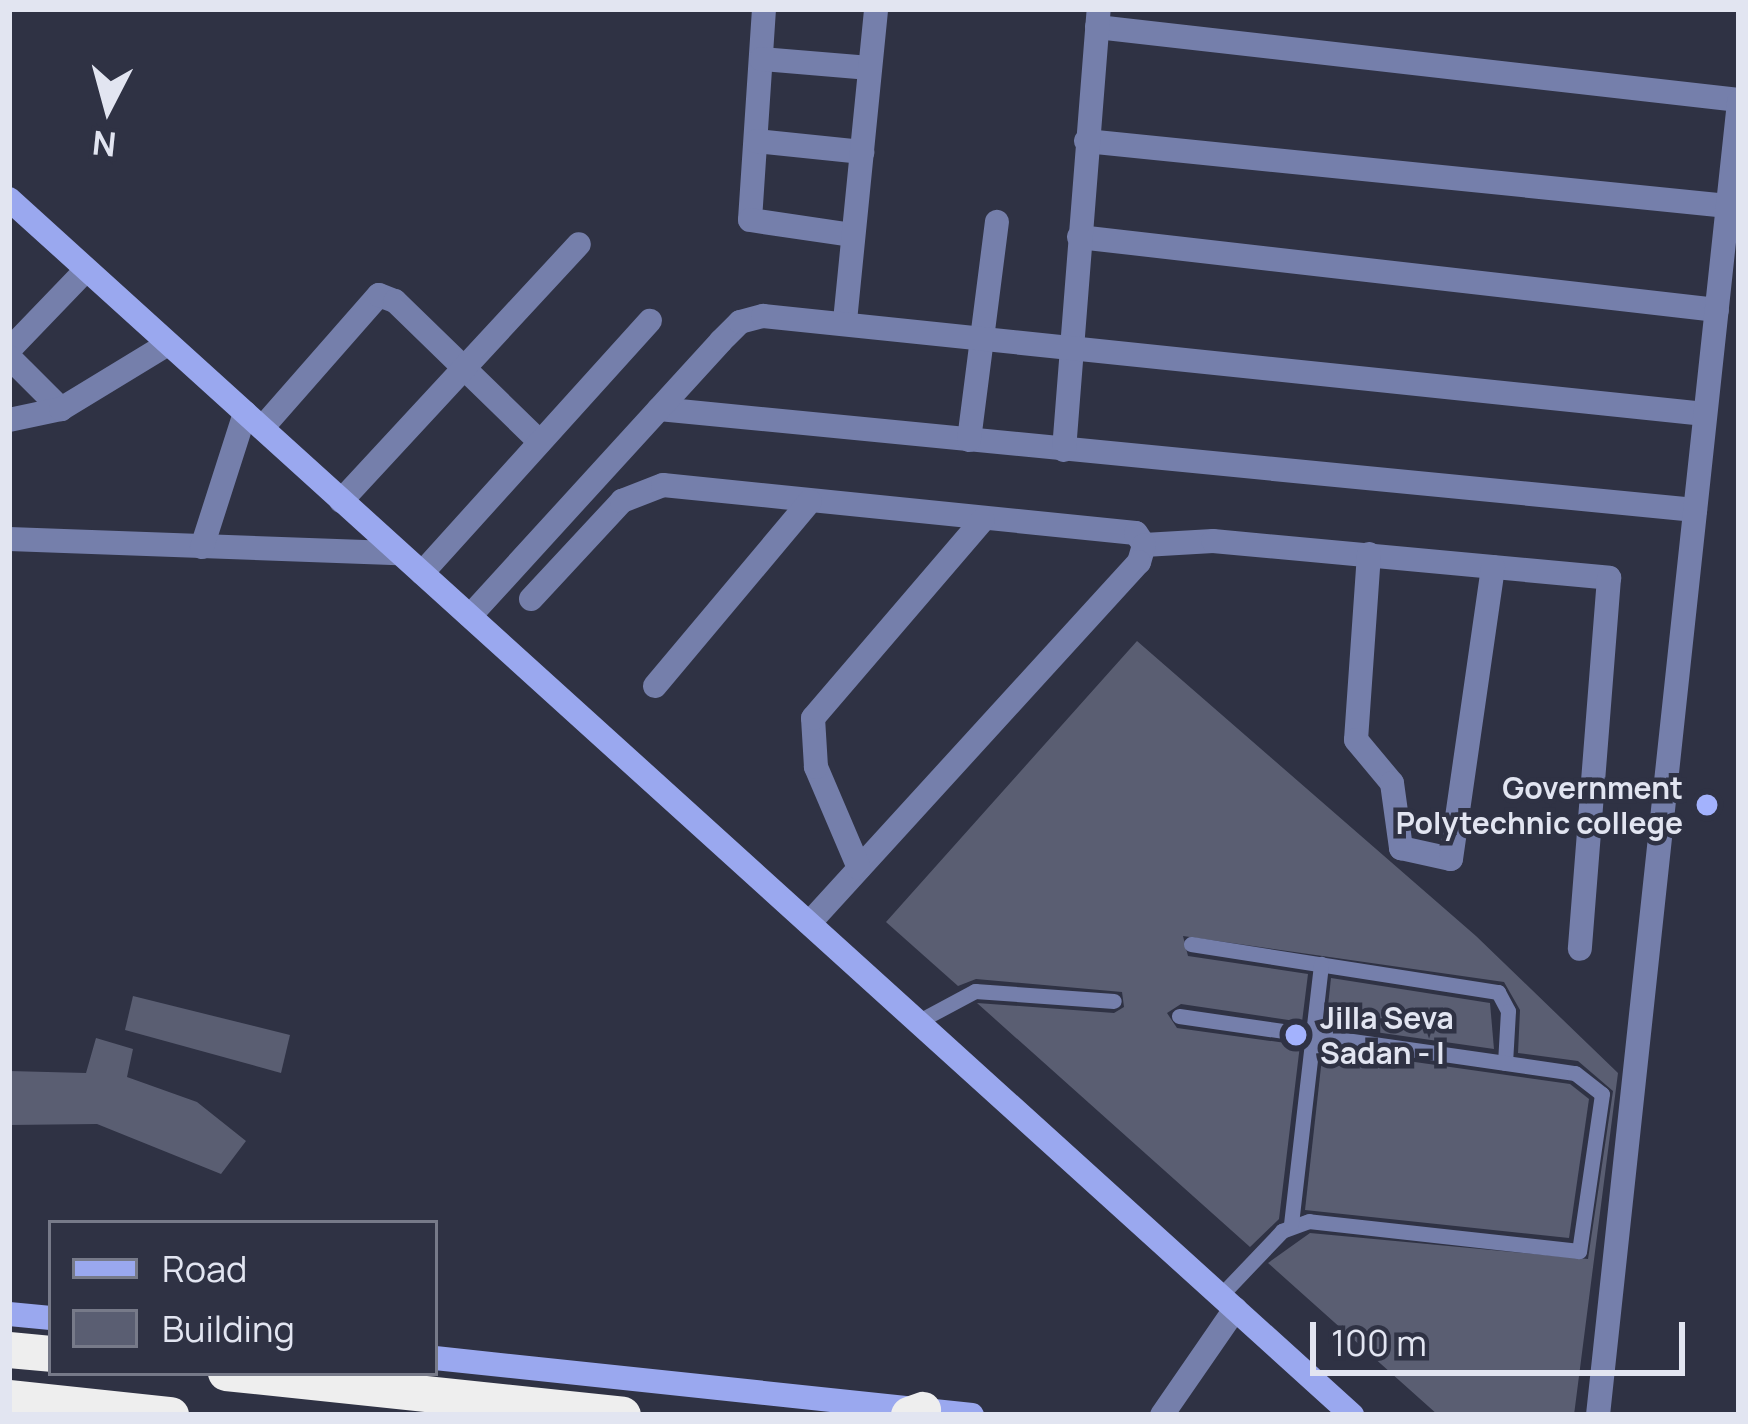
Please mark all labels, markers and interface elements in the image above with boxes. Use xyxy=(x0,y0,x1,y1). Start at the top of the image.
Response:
north arrow xyxy=(48,48,168,168)
text: N xyxy=(90,121,118,168)
place label: Government Polytechnic college xyxy=(1396,770,1683,840)
marker: Government Polytechnic college xyxy=(1694,792,1720,818)
place label: Jilla Seva Sadan - I xyxy=(1320,1000,1454,1070)
marker: Jilla Seva Sadan - I xyxy=(1283,1022,1309,1048)
legend xyxy=(48,1220,438,1376)
text: Road xyxy=(162,1244,247,1293)
scale bar xyxy=(1316,1298,1691,1372)
text: Building xyxy=(162,1304,295,1353)
text: 100 m xyxy=(1331,1318,1427,1367)

